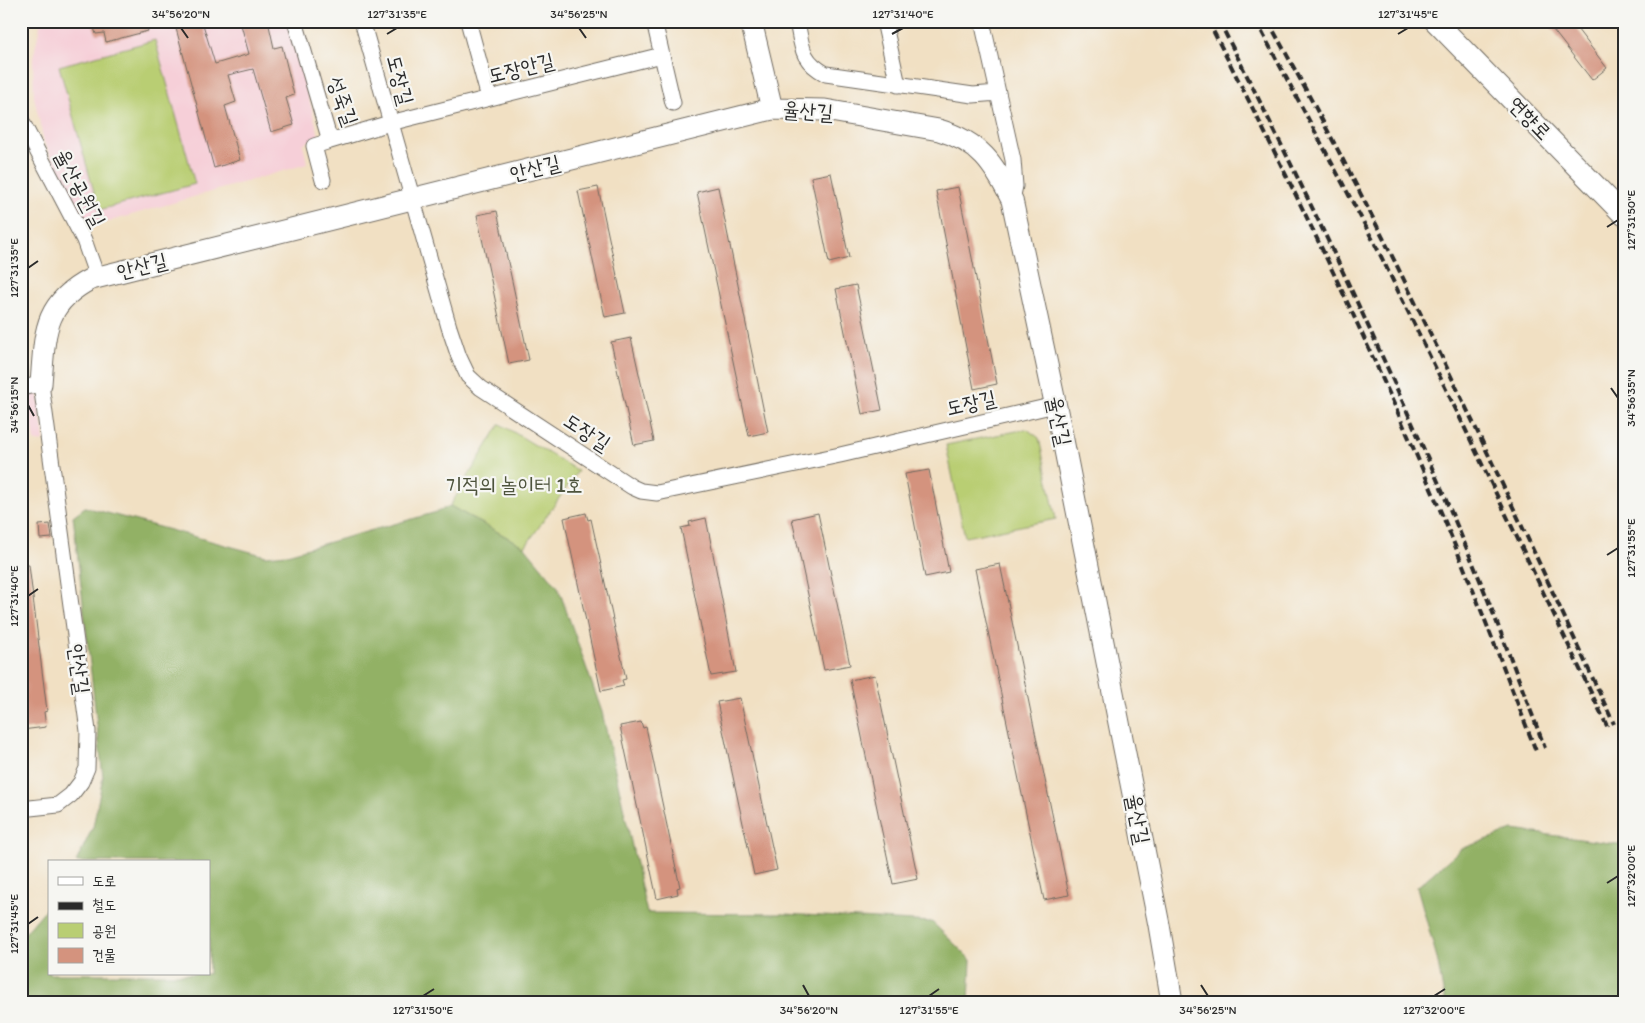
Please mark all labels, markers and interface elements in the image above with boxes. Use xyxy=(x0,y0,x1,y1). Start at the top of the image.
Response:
text: 34°56'20"N xyxy=(152,7,210,21)
text: 127°31'35"E xyxy=(367,7,427,21)
text: 34°56'25"N xyxy=(550,7,608,21)
text: 127°31'40"E xyxy=(872,7,934,21)
text: 127°31'45"E xyxy=(1378,7,1438,21)
street label: 도장안길 xyxy=(485,47,557,88)
street label: 도장길 xyxy=(382,52,419,108)
street label: 성죽길 xyxy=(323,73,364,129)
street label: 연향로 xyxy=(1504,91,1557,145)
street label: 율산길 xyxy=(782,96,834,125)
street label: 율산공원길 xyxy=(50,145,111,231)
street label: 안산길 xyxy=(507,149,563,186)
text: 127°31'50"E xyxy=(1624,189,1638,250)
text: 127°31'35"E xyxy=(7,238,21,298)
street label: 안산길 xyxy=(114,247,170,284)
text: 34°56'35"N xyxy=(1624,369,1638,427)
text: 34°56'15"N xyxy=(7,377,21,433)
street label: 도장길 xyxy=(943,385,998,420)
street label: 율산길 xyxy=(1042,393,1077,448)
street label: 도장길 xyxy=(559,407,615,456)
park label: 기적의 놀이터 1호 xyxy=(445,472,583,497)
text: 127°31'55"E xyxy=(1624,518,1638,578)
text: 127°31'40"E xyxy=(7,565,21,627)
street label: 안산길 xyxy=(64,642,95,696)
street label: 율산길 xyxy=(1121,792,1156,846)
text: 127°32'00"E xyxy=(1624,845,1638,907)
legend xyxy=(48,860,210,976)
text: 도로 xyxy=(92,872,116,890)
text: 127°31'45"E xyxy=(7,894,21,954)
text: 철도 xyxy=(92,896,116,914)
text: 공원 xyxy=(92,922,116,940)
text: 건물 xyxy=(92,946,116,964)
text: 127°31'50"E xyxy=(393,1003,454,1017)
text: 34°56'20"N xyxy=(780,1003,838,1017)
text: 127°31'55"E xyxy=(899,1003,959,1017)
text: 34°56'25"N xyxy=(1179,1003,1237,1017)
text: 127°32'00"E xyxy=(1403,1003,1465,1017)

